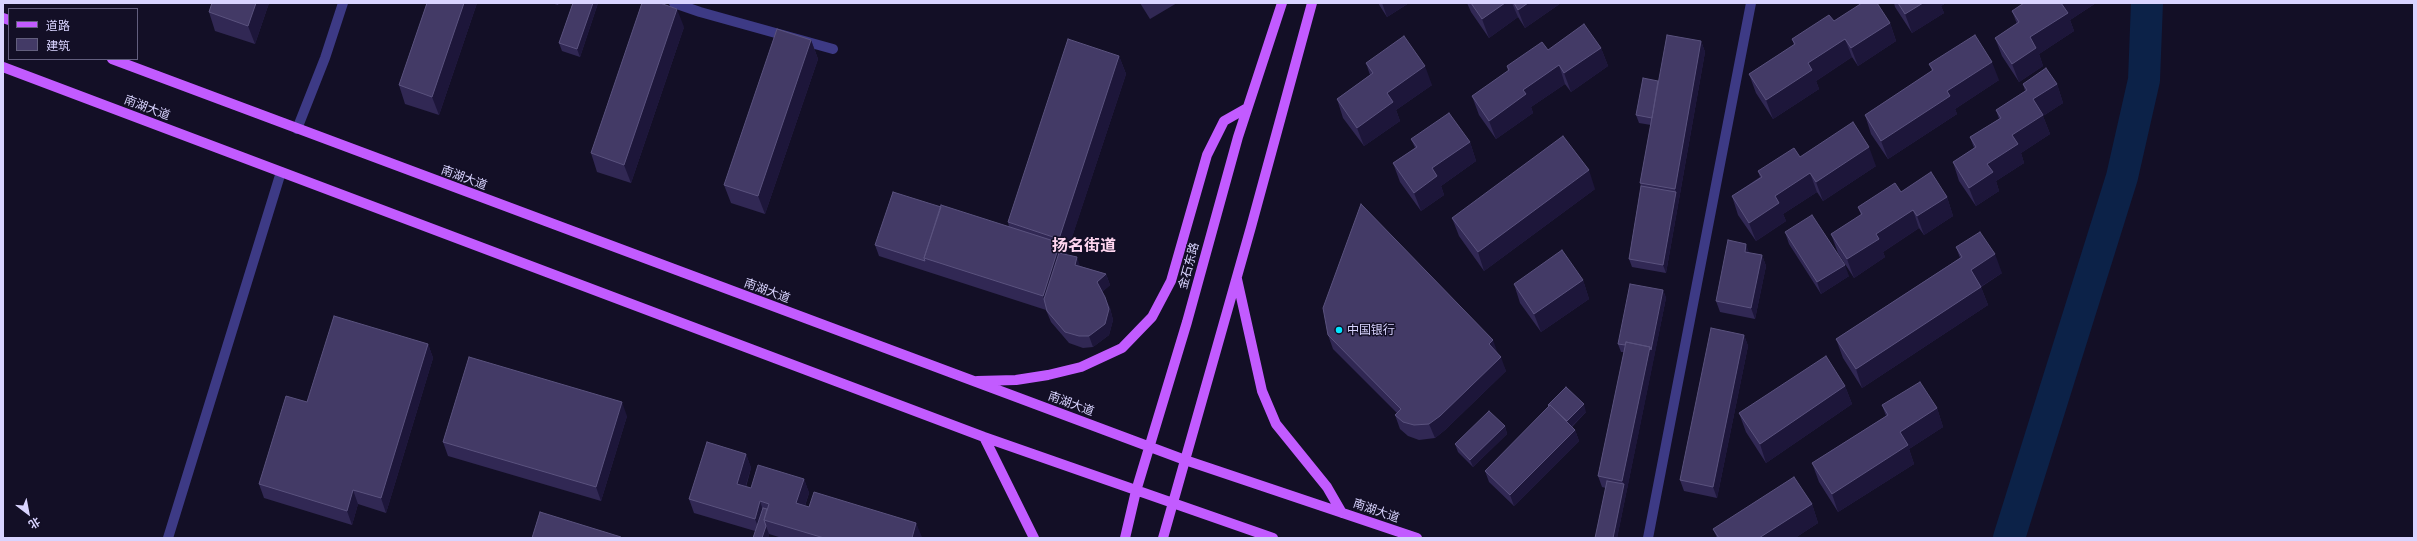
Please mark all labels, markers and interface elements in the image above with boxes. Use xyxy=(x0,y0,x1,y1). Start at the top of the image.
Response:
legend xyxy=(8,8,138,60)
text: 道路 xyxy=(46,18,70,33)
text: 建筑 xyxy=(46,38,70,53)
street label: 南湖大道 xyxy=(122,93,172,123)
street label: 南湖大道 xyxy=(439,163,489,193)
district label: 扬名街道 xyxy=(1052,236,1116,256)
street label: 金石东路 xyxy=(1176,241,1202,291)
street label: 南湖大道 xyxy=(742,276,792,306)
place label: 中国银行 xyxy=(1347,323,1395,337)
marker: 中国银行 xyxy=(1334,325,1344,335)
street label: 南湖大道 xyxy=(1046,389,1096,419)
north arrow xyxy=(8,493,48,533)
street label: 南湖大道 xyxy=(1351,496,1401,526)
text: 北 xyxy=(26,514,43,532)

